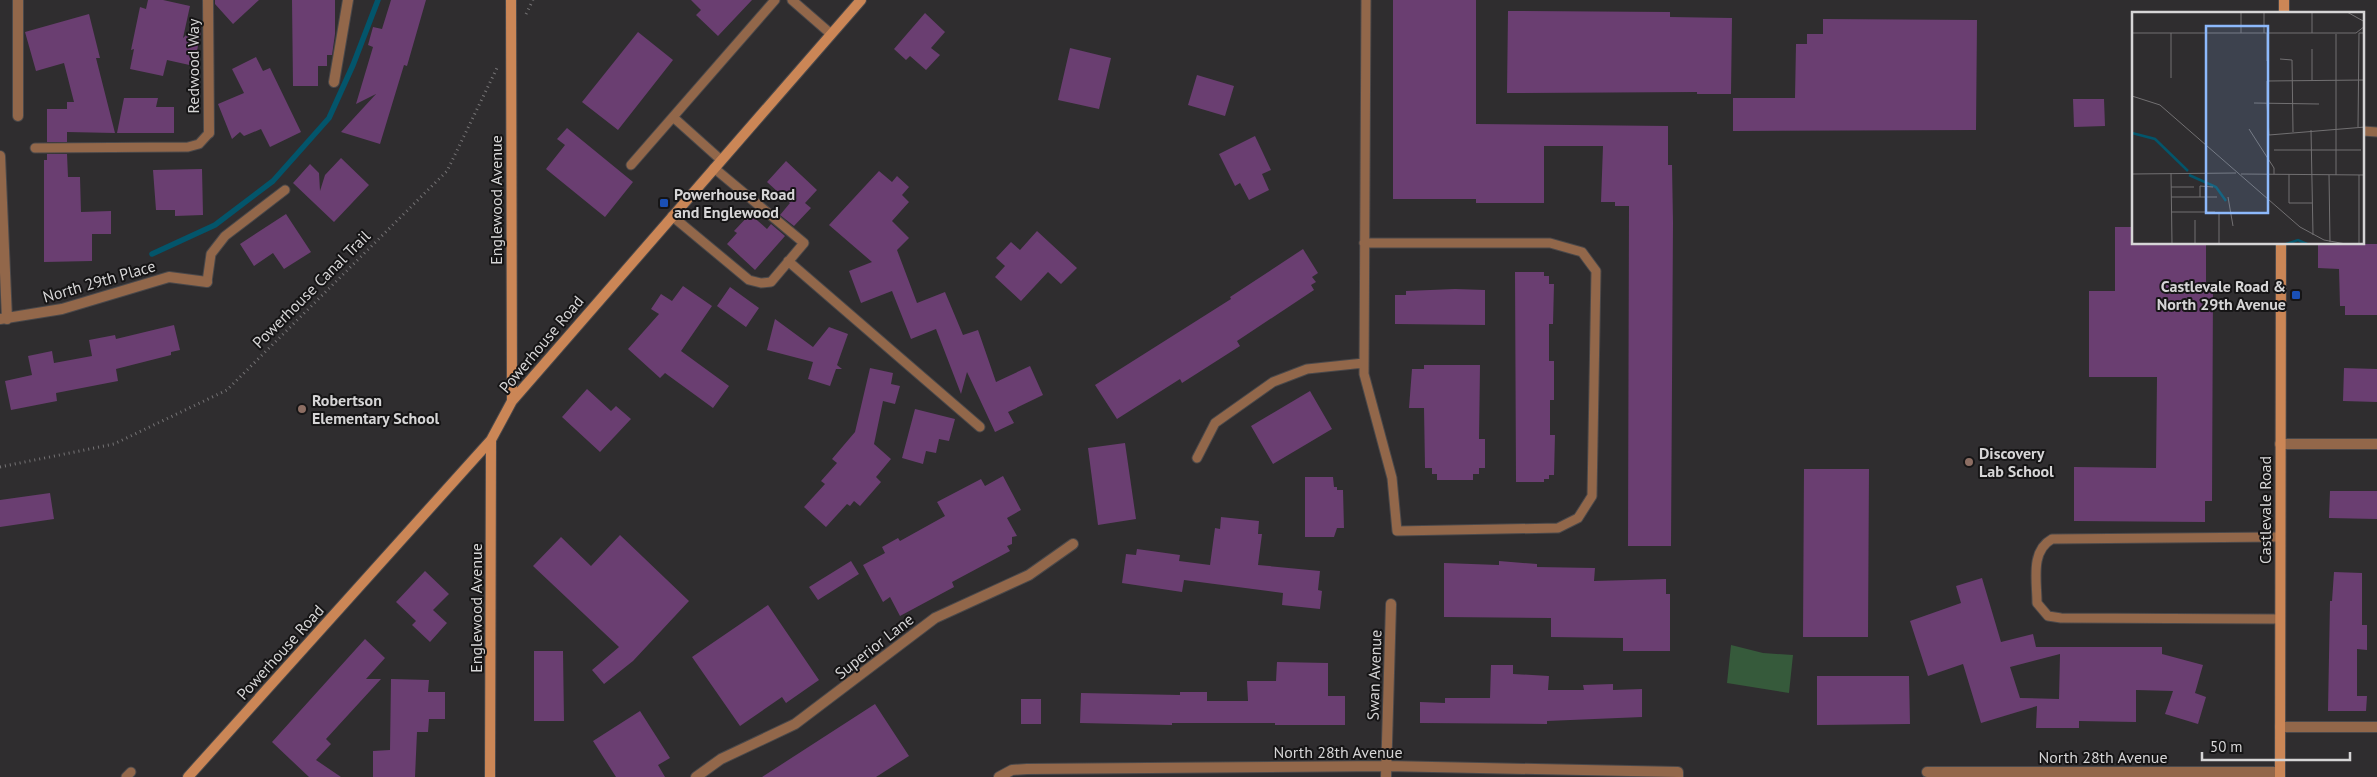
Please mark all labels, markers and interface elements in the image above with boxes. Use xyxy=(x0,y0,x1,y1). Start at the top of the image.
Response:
inset map xyxy=(2132,12,2364,245)
street label: Redwood Way xyxy=(183,18,203,113)
street label: Englewood Avenue xyxy=(486,135,506,265)
place label: Powerhouse Road and Englewood xyxy=(674,184,795,222)
marker: Powerhouse Road and Englewood xyxy=(658,197,670,209)
street label: Powerhouse Canal Trail xyxy=(248,226,374,352)
street label: North 29th Place xyxy=(40,255,158,307)
place label: Castlevale Road & North 29th Avenue xyxy=(2157,276,2286,314)
marker: Castlevale Road & North 29th Avenue xyxy=(2290,289,2302,301)
street label: Powerhouse Road xyxy=(494,291,588,397)
place label: Robertson Elementary School xyxy=(312,390,439,428)
marker: Robertson Elementary School xyxy=(296,403,308,415)
place label: Discovery Lab School xyxy=(1979,443,2054,481)
marker: Discovery Lab School xyxy=(1963,456,1975,468)
street label: Castlevale Road xyxy=(2255,456,2275,564)
street label: Englewood Avenue xyxy=(466,543,486,673)
street label: Powerhouse Road xyxy=(232,600,328,704)
street label: Superior Lane xyxy=(831,609,917,683)
street label: Swan Avenue xyxy=(1362,629,1386,721)
scale bar xyxy=(2202,730,2350,762)
text: 50 m xyxy=(2210,737,2243,756)
street label: North 28th Avenue xyxy=(1273,742,1403,762)
street label: North 28th Avenue xyxy=(2038,747,2168,767)

